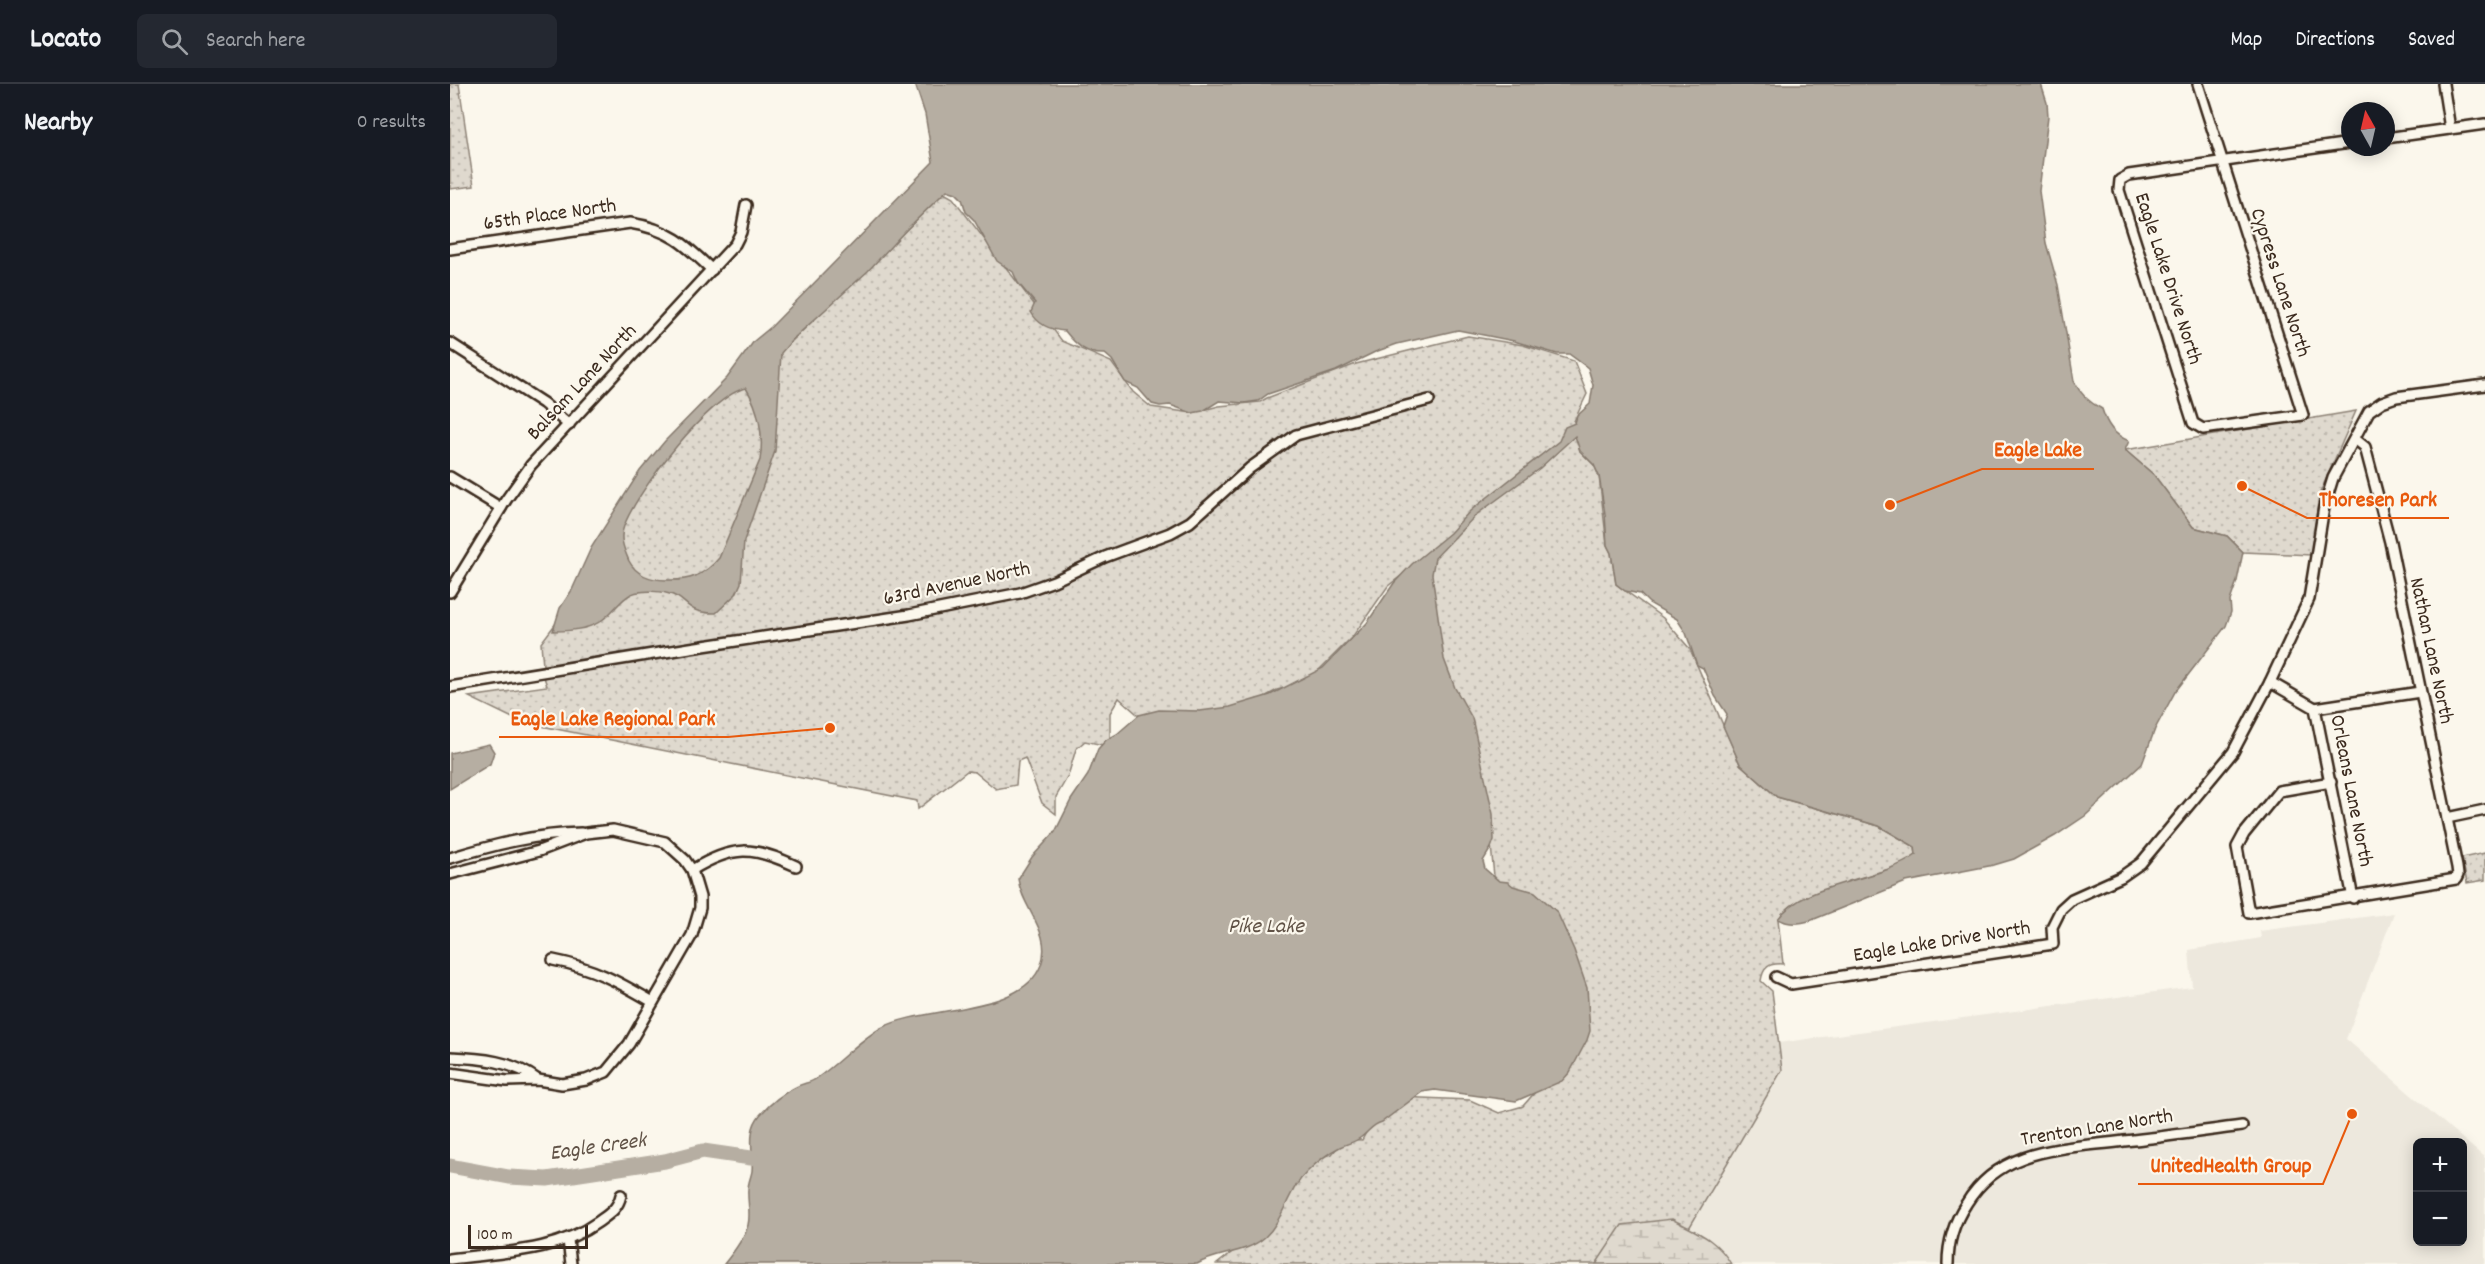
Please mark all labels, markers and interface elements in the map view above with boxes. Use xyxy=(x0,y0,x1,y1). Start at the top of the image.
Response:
search box xyxy=(137,14,557,68)
text: Locato xyxy=(30,21,101,61)
icon: search xyxy=(158,25,191,58)
text: Search here xyxy=(206,26,306,57)
text: Map xyxy=(2231,26,2262,56)
text: Directions xyxy=(2295,26,2375,56)
text: Saved xyxy=(2408,26,2455,56)
north arrow xyxy=(2341,102,2395,156)
text: Nearby xyxy=(24,105,92,142)
text: 0 results xyxy=(357,109,426,137)
street label: Eagle Lake Drive North xyxy=(2125,189,2209,369)
street label: 65th Place North xyxy=(482,192,618,240)
street label: Cypress Lane North xyxy=(2241,205,2317,361)
street label: Balsam Lane North xyxy=(521,318,645,448)
callout: Eagle Lake xyxy=(1982,429,2094,469)
text: Eagle Lake xyxy=(1994,436,2082,467)
callout: Thoresen Park xyxy=(2307,478,2449,518)
text: Thoresen Park xyxy=(2319,486,2437,517)
street label: 63rd Avenue North xyxy=(881,555,1033,615)
street label: Nathan Lane North xyxy=(2400,575,2460,727)
callout: Eagle Lake Regional Park xyxy=(499,697,728,737)
text: Eagle Lake Regional Park xyxy=(510,705,716,736)
street label: Orleans Lane North xyxy=(2321,712,2379,870)
water label: Pike Lake xyxy=(1228,912,1305,943)
street label: Eagle Lake Drive North xyxy=(1851,914,2033,972)
street label: Trenton Lane North xyxy=(2019,1102,2175,1156)
water label: Eagle Creek xyxy=(548,1126,650,1170)
map controls xyxy=(2413,1138,2467,1246)
button: + xyxy=(2413,1138,2467,1192)
callout: UnitedHealth Group xyxy=(2138,1144,2323,1184)
text: UnitedHealth Group xyxy=(2150,1152,2312,1183)
button: − xyxy=(2413,1192,2467,1246)
scale bar xyxy=(468,1222,588,1250)
text: 100 m xyxy=(477,1224,513,1247)

